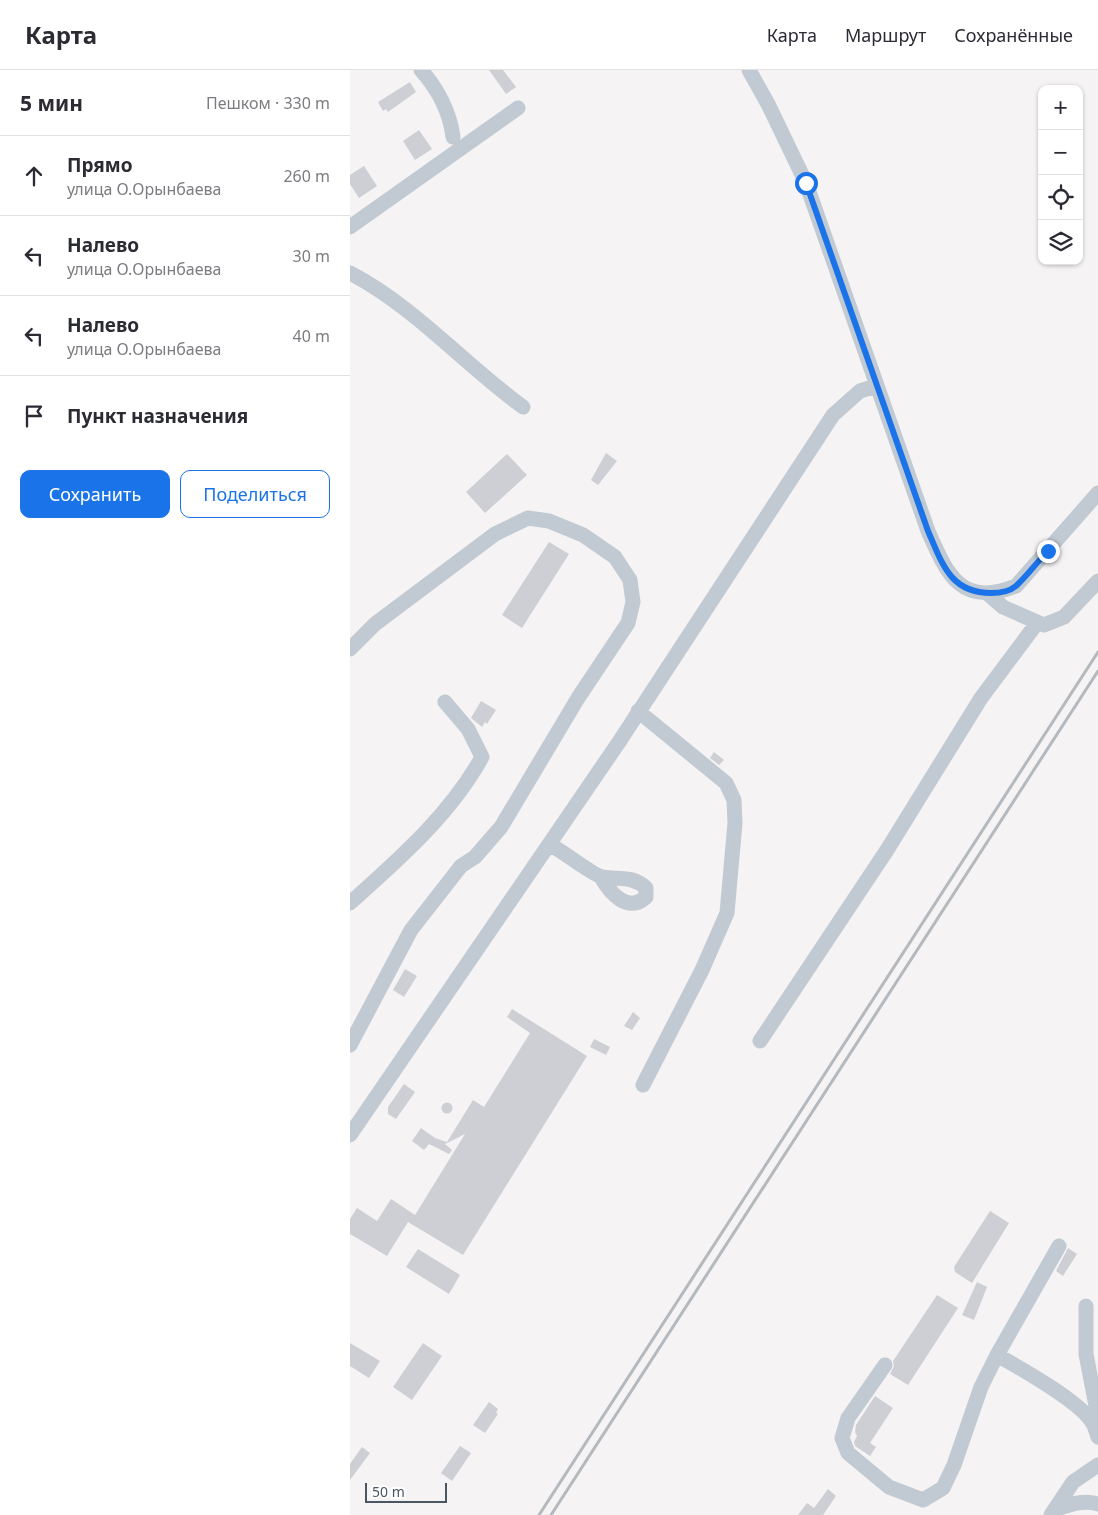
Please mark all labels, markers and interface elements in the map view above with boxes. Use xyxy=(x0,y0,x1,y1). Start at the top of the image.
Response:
text: Карта xyxy=(25,18,97,51)
text: Карта xyxy=(767,23,817,47)
text: Маршрут xyxy=(845,23,926,47)
text: Сохранённые xyxy=(954,23,1073,47)
map controls xyxy=(1038,85,1083,265)
button: + xyxy=(1038,85,1083,130)
text: 5 мин xyxy=(20,89,83,117)
text: Пешком · 330 m xyxy=(206,92,330,114)
button: − xyxy=(1038,130,1083,175)
text: Прямо xyxy=(67,152,133,178)
icon: ahead xyxy=(20,162,48,190)
text: 260 m xyxy=(283,165,330,187)
route start xyxy=(795,172,818,195)
button: locate xyxy=(1038,175,1083,220)
text: улица О.Орынбаева xyxy=(67,178,221,200)
button: layers xyxy=(1038,220,1083,265)
text: Налево xyxy=(67,232,139,258)
icon: left xyxy=(20,242,48,270)
text: 30 m xyxy=(293,245,330,267)
text: улица О.Орынбаева xyxy=(67,258,221,280)
text: Налево xyxy=(67,312,139,338)
icon: left xyxy=(20,322,48,350)
text: 40 m xyxy=(293,325,330,347)
text: улица О.Орынбаева xyxy=(67,338,221,360)
icon: arrive xyxy=(20,402,48,430)
text: Пункт назначения xyxy=(67,403,248,429)
button: Сохранить xyxy=(20,470,170,518)
button: Поделиться xyxy=(180,470,330,518)
route end xyxy=(1037,540,1060,563)
scale bar xyxy=(365,1480,448,1503)
text: 50 m xyxy=(372,1482,405,1501)

